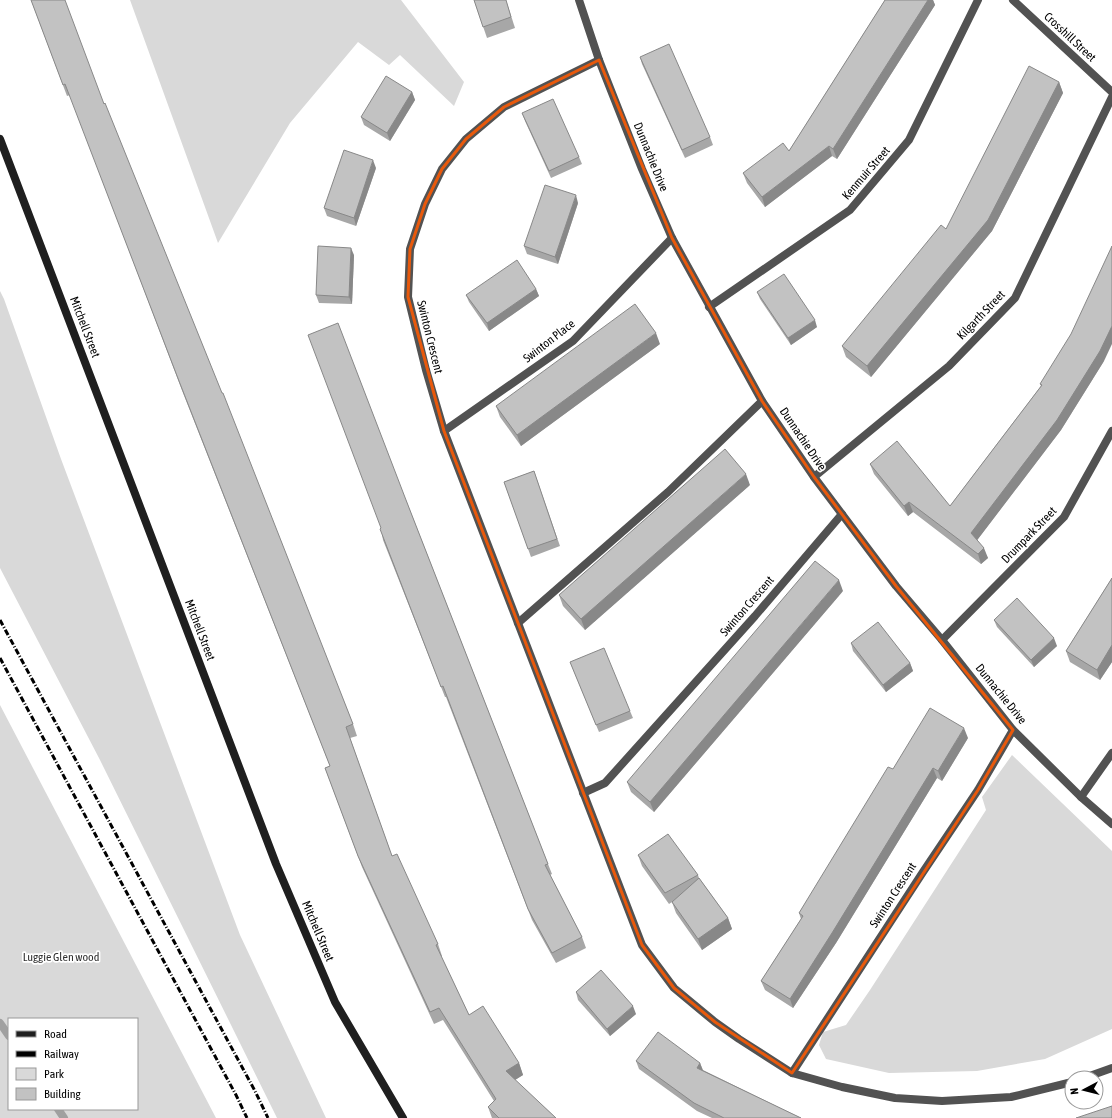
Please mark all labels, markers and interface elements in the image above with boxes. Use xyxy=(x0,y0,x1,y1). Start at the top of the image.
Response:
street label: Crosshill Street xyxy=(1041,9,1099,65)
street label: Dunnachie Drive xyxy=(631,120,671,194)
street label: Kenmuir Street xyxy=(839,143,893,202)
street label: Kilgarth Street xyxy=(954,287,1008,342)
street label: Mitchell Street xyxy=(67,295,103,360)
street label: Swinton Crescent xyxy=(414,299,446,376)
street label: Swinton Place xyxy=(520,317,578,365)
street label: Dunnachie Drive xyxy=(777,405,829,473)
street label: Drumpark Street xyxy=(999,504,1060,566)
street label: Swinton Crescent xyxy=(717,573,777,639)
street label: Mitchell Street xyxy=(182,598,218,663)
street label: Dunnachie Drive xyxy=(973,661,1029,727)
street label: Swinton Crescent xyxy=(867,859,920,930)
street label: Mitchell Street xyxy=(299,899,337,964)
park label: Luggie Glen wood xyxy=(23,950,99,964)
legend xyxy=(8,1018,138,1110)
text: Road xyxy=(44,1027,67,1041)
text: Railway xyxy=(44,1047,79,1061)
text: Park xyxy=(44,1067,65,1081)
north arrow xyxy=(1064,1070,1104,1110)
text: Building xyxy=(44,1087,82,1101)
text: N xyxy=(1068,1087,1080,1095)

